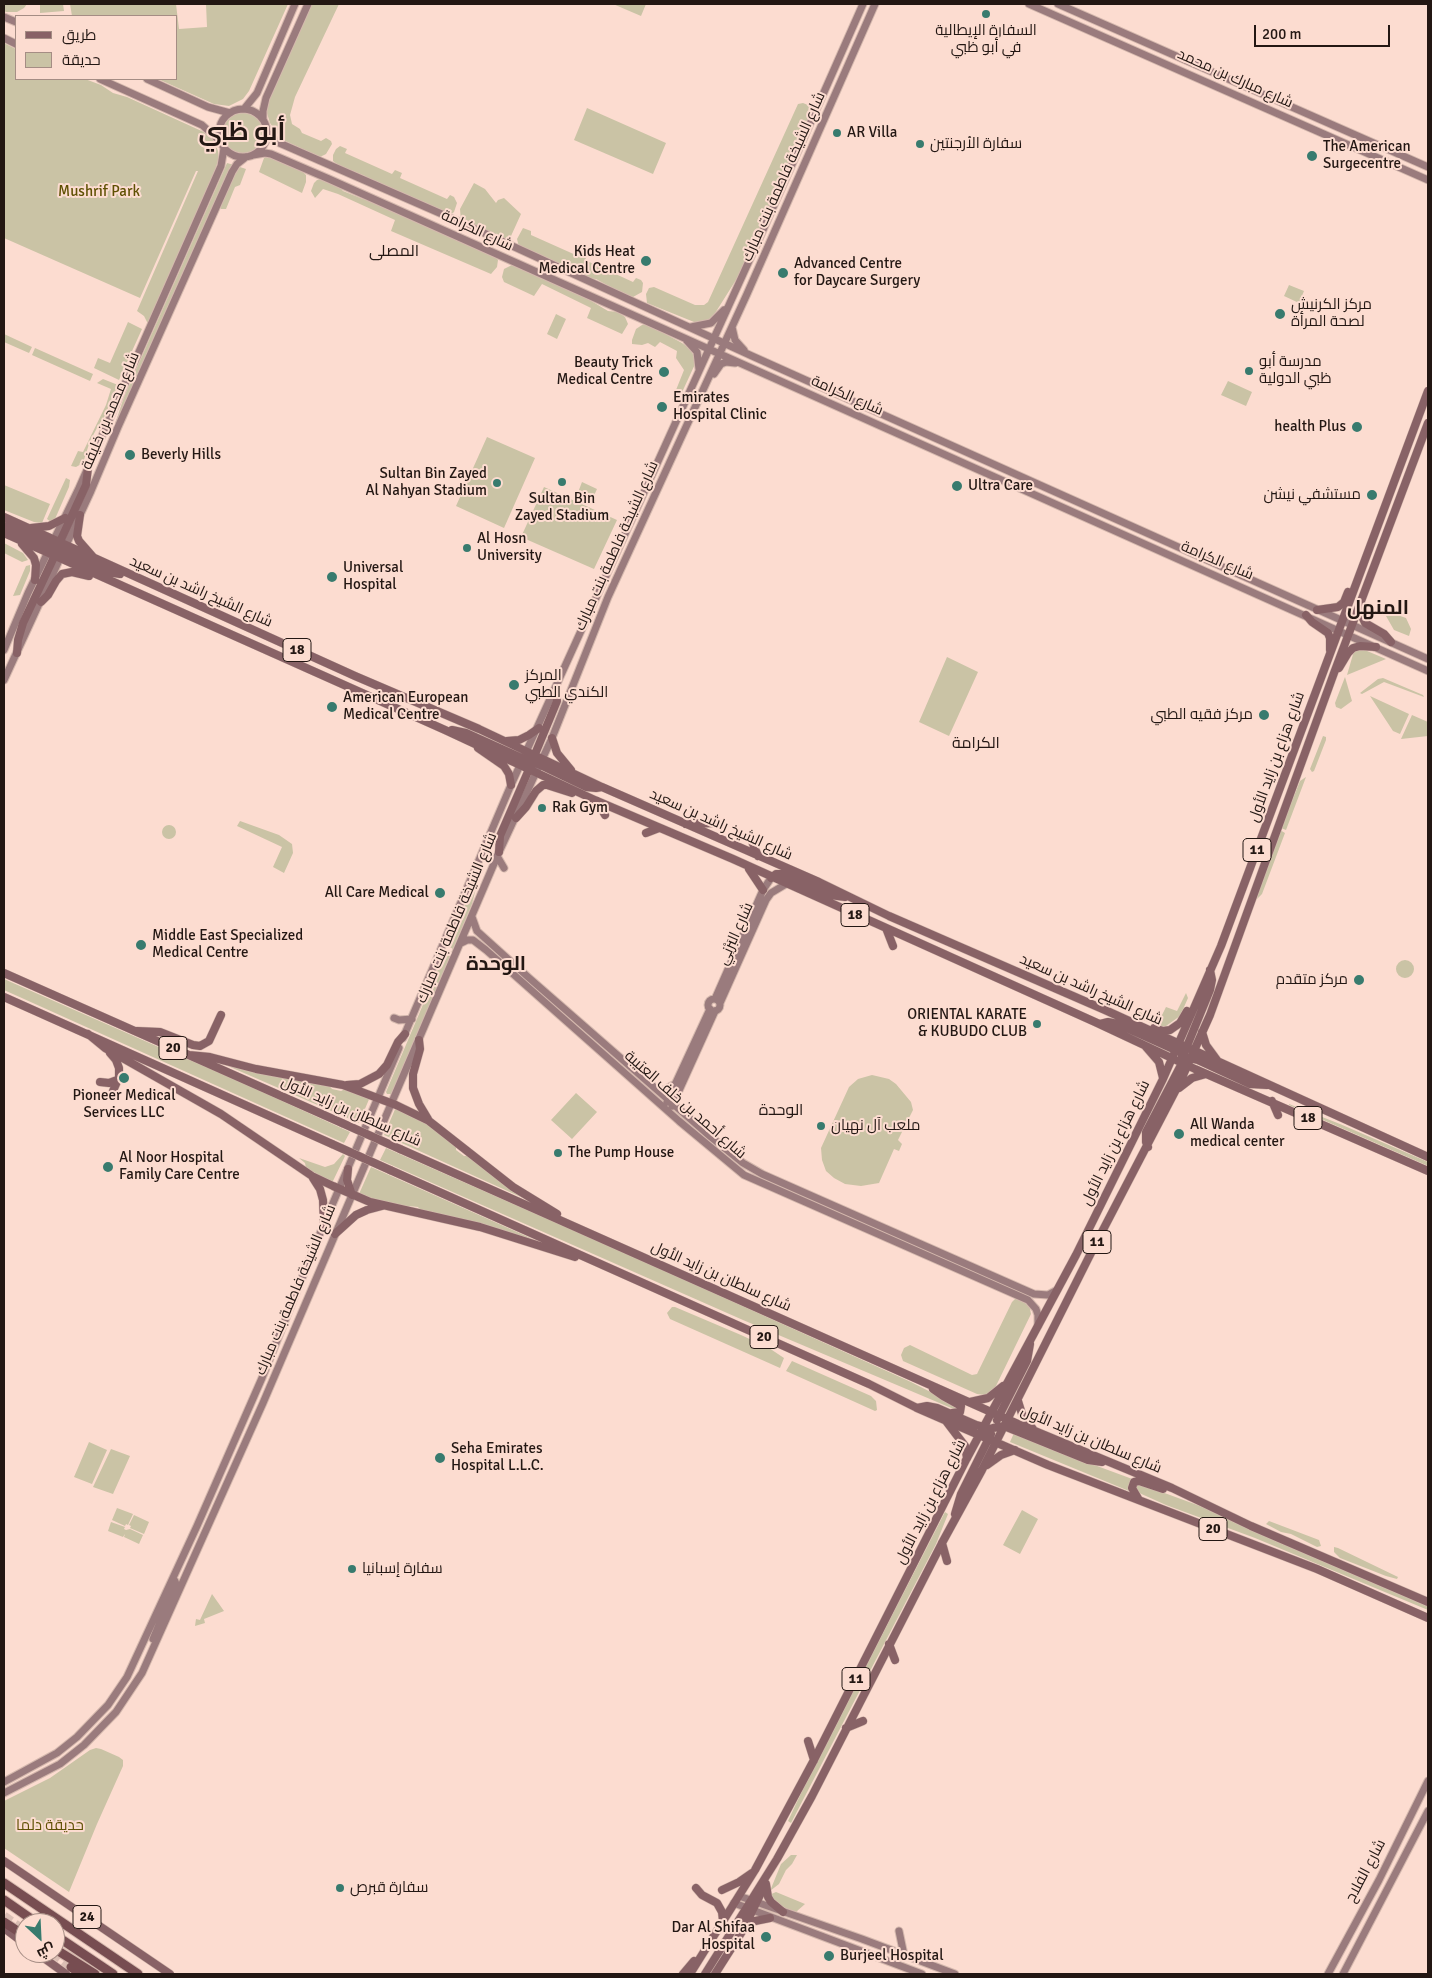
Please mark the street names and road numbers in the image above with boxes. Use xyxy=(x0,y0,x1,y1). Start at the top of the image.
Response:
street label: شارع مبارك بن محمد xyxy=(1174,45,1296,113)
street label: شارع الشيخة فاطمة بنت مبارك xyxy=(738,89,830,265)
street label: شارع الكرامة xyxy=(438,207,516,255)
street label: شارع محمد بن خليفة xyxy=(78,350,144,472)
street label: شارع الكرامة xyxy=(808,372,886,420)
street label: شارع الشيخة فاطمة بنت مبارك xyxy=(571,458,663,634)
street label: شارع الكرامة xyxy=(1178,538,1256,584)
street label: شارع الشيخ راشد بن سعيد xyxy=(127,552,275,632)
road number: 18 xyxy=(283,638,311,662)
street label: شارع هزاع بن زايد الأول xyxy=(1245,689,1309,825)
street label: شارع الشيخ راشد بن سعيد xyxy=(647,785,795,865)
street label: شارع الشيخة فاطمة بنت مبارك xyxy=(413,830,501,1006)
road number: 11 xyxy=(1243,838,1271,862)
street label: شارع البَرْنِي xyxy=(714,900,758,968)
road number: 18 xyxy=(841,904,869,926)
street label: شارع الشيخ راشد بن سعيد xyxy=(1017,950,1165,1030)
road number: 20 xyxy=(159,1036,187,1060)
street label: شارع أحمد بن خلف العتيبة xyxy=(620,1047,750,1163)
street label: شارع سلطان بن زايد الأول xyxy=(278,1073,424,1151)
street label: شارع هزاع بن زايد الأول xyxy=(1078,1077,1154,1209)
road number: 18 xyxy=(1294,1106,1322,1130)
street label: شارع الشيخة فاطمة بنت مبارك xyxy=(252,1202,340,1378)
road number: 11 xyxy=(1083,1230,1111,1254)
street label: شارع سلطان بن زايد الأول xyxy=(648,1238,794,1316)
road number: 20 xyxy=(750,1325,778,1348)
street label: شارع سلطان بن زايد الأول xyxy=(1018,1402,1164,1478)
street label: شارع هزاع بن زايد الأول xyxy=(892,1437,970,1567)
road number: 20 xyxy=(1199,1518,1227,1540)
road number: 11 xyxy=(842,1668,870,1690)
street label: شارع الفلاح xyxy=(1342,1836,1390,1906)
road number: 24 xyxy=(73,1905,101,1928)

